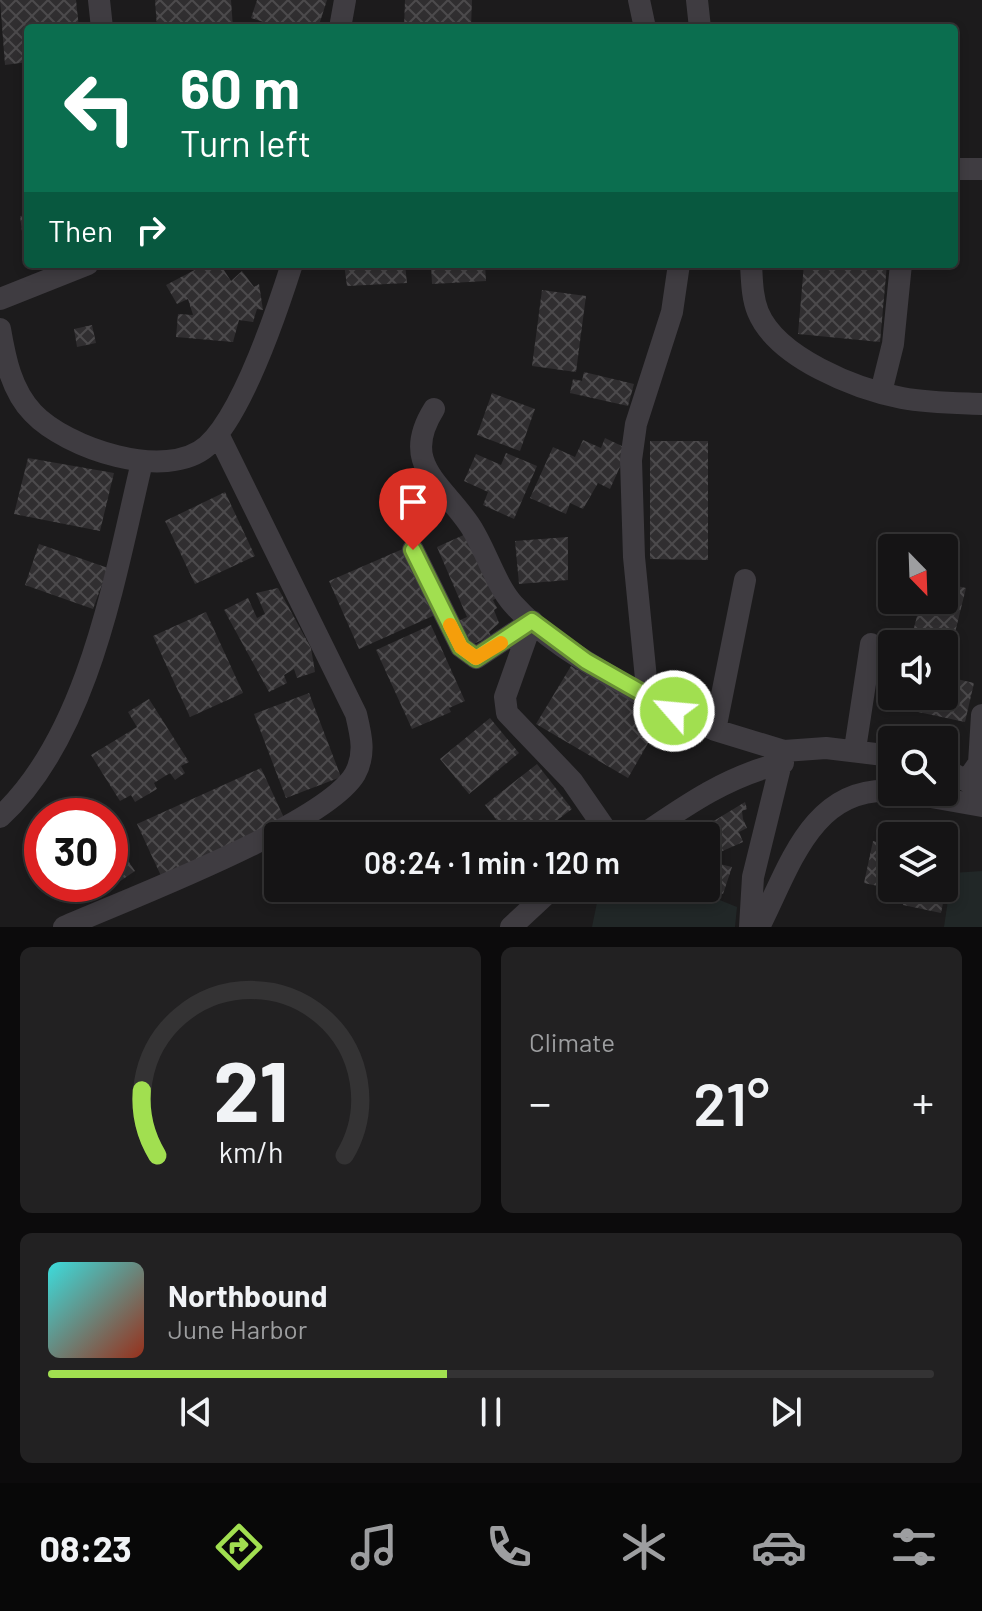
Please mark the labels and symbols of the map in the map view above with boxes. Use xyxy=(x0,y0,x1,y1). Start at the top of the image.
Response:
pin xyxy=(379,468,447,550)
north arrow xyxy=(878,534,958,614)
position arrow xyxy=(632,669,716,753)
speed limit sign: 30 xyxy=(24,798,128,902)

